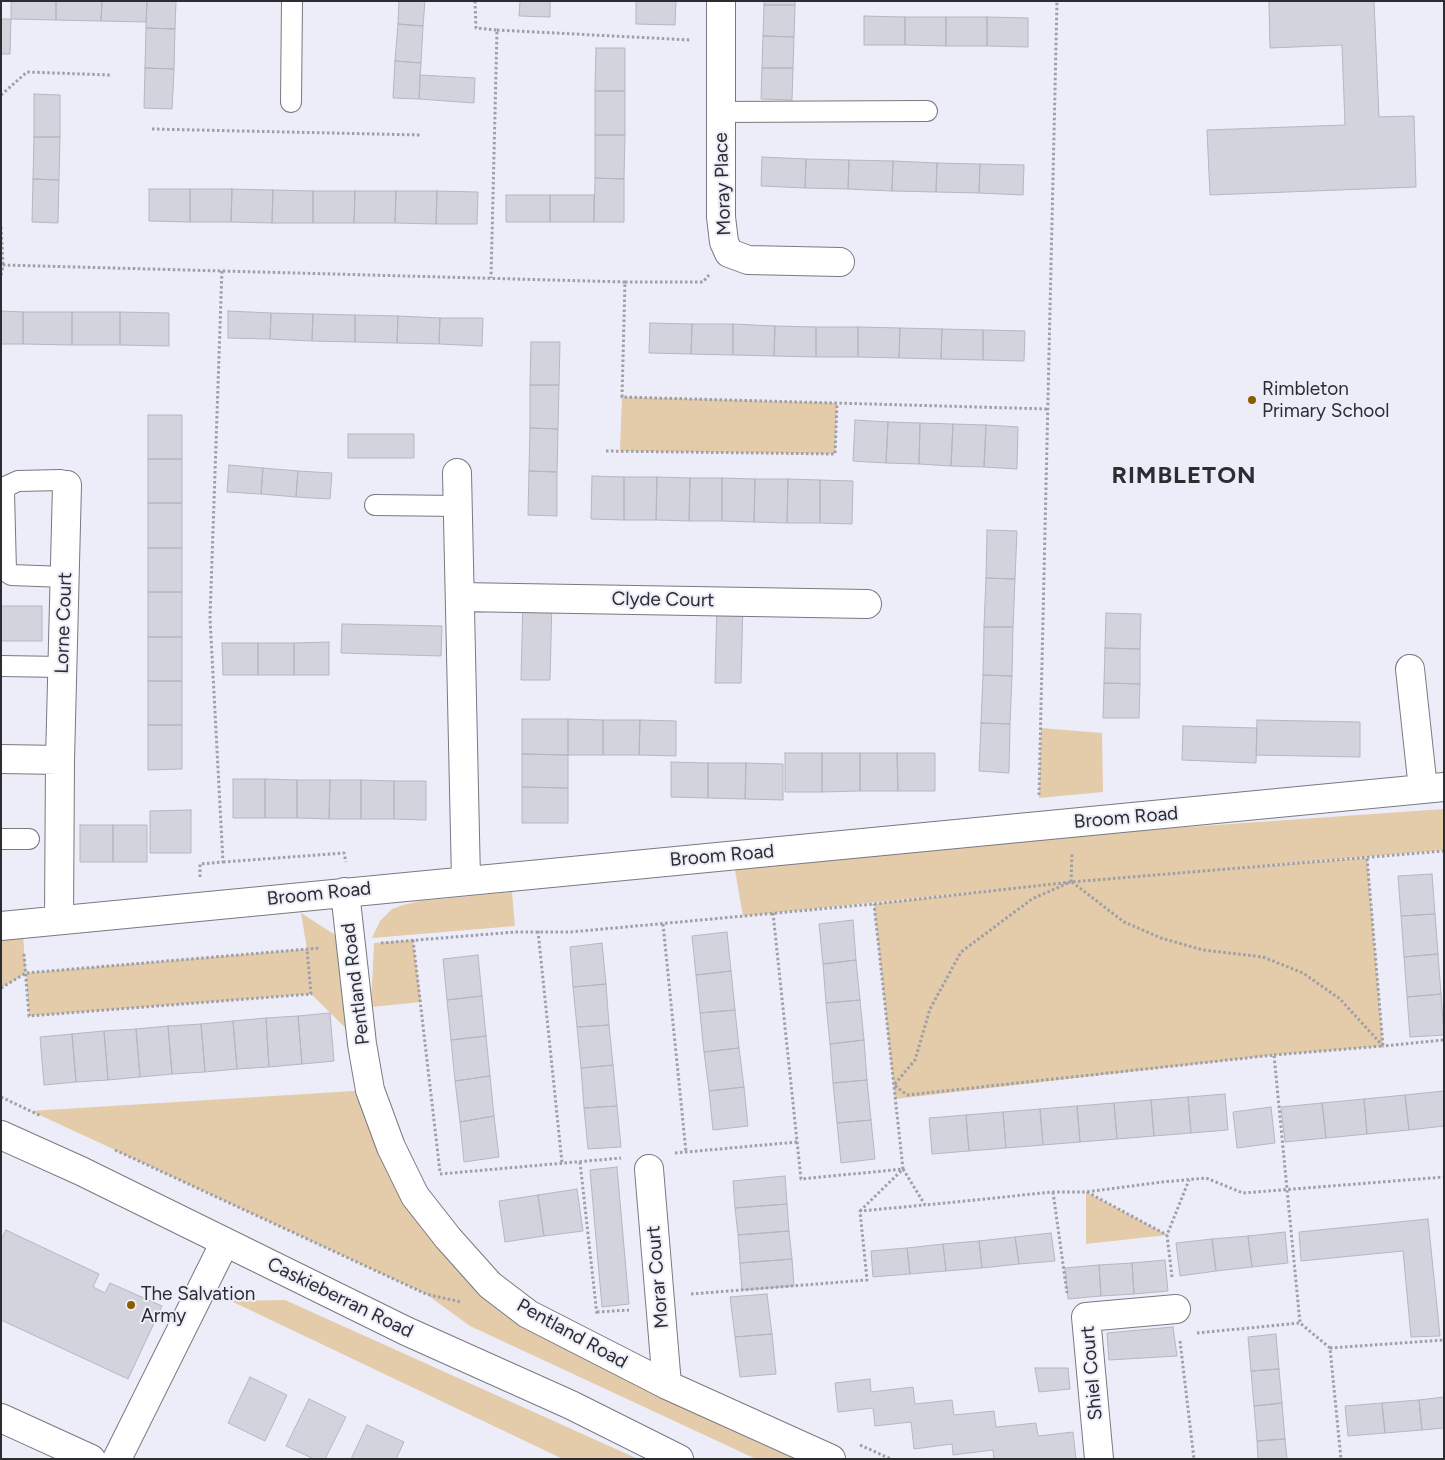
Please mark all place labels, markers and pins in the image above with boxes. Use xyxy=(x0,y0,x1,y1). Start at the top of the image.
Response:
place label: Rimbleton Primary School xyxy=(1262,378,1389,422)
marker: Rimbleton Primary School xyxy=(1246,394,1258,406)
place label: The Salvation Army xyxy=(141,1283,255,1327)
marker: The Salvation Army xyxy=(125,1299,137,1311)

